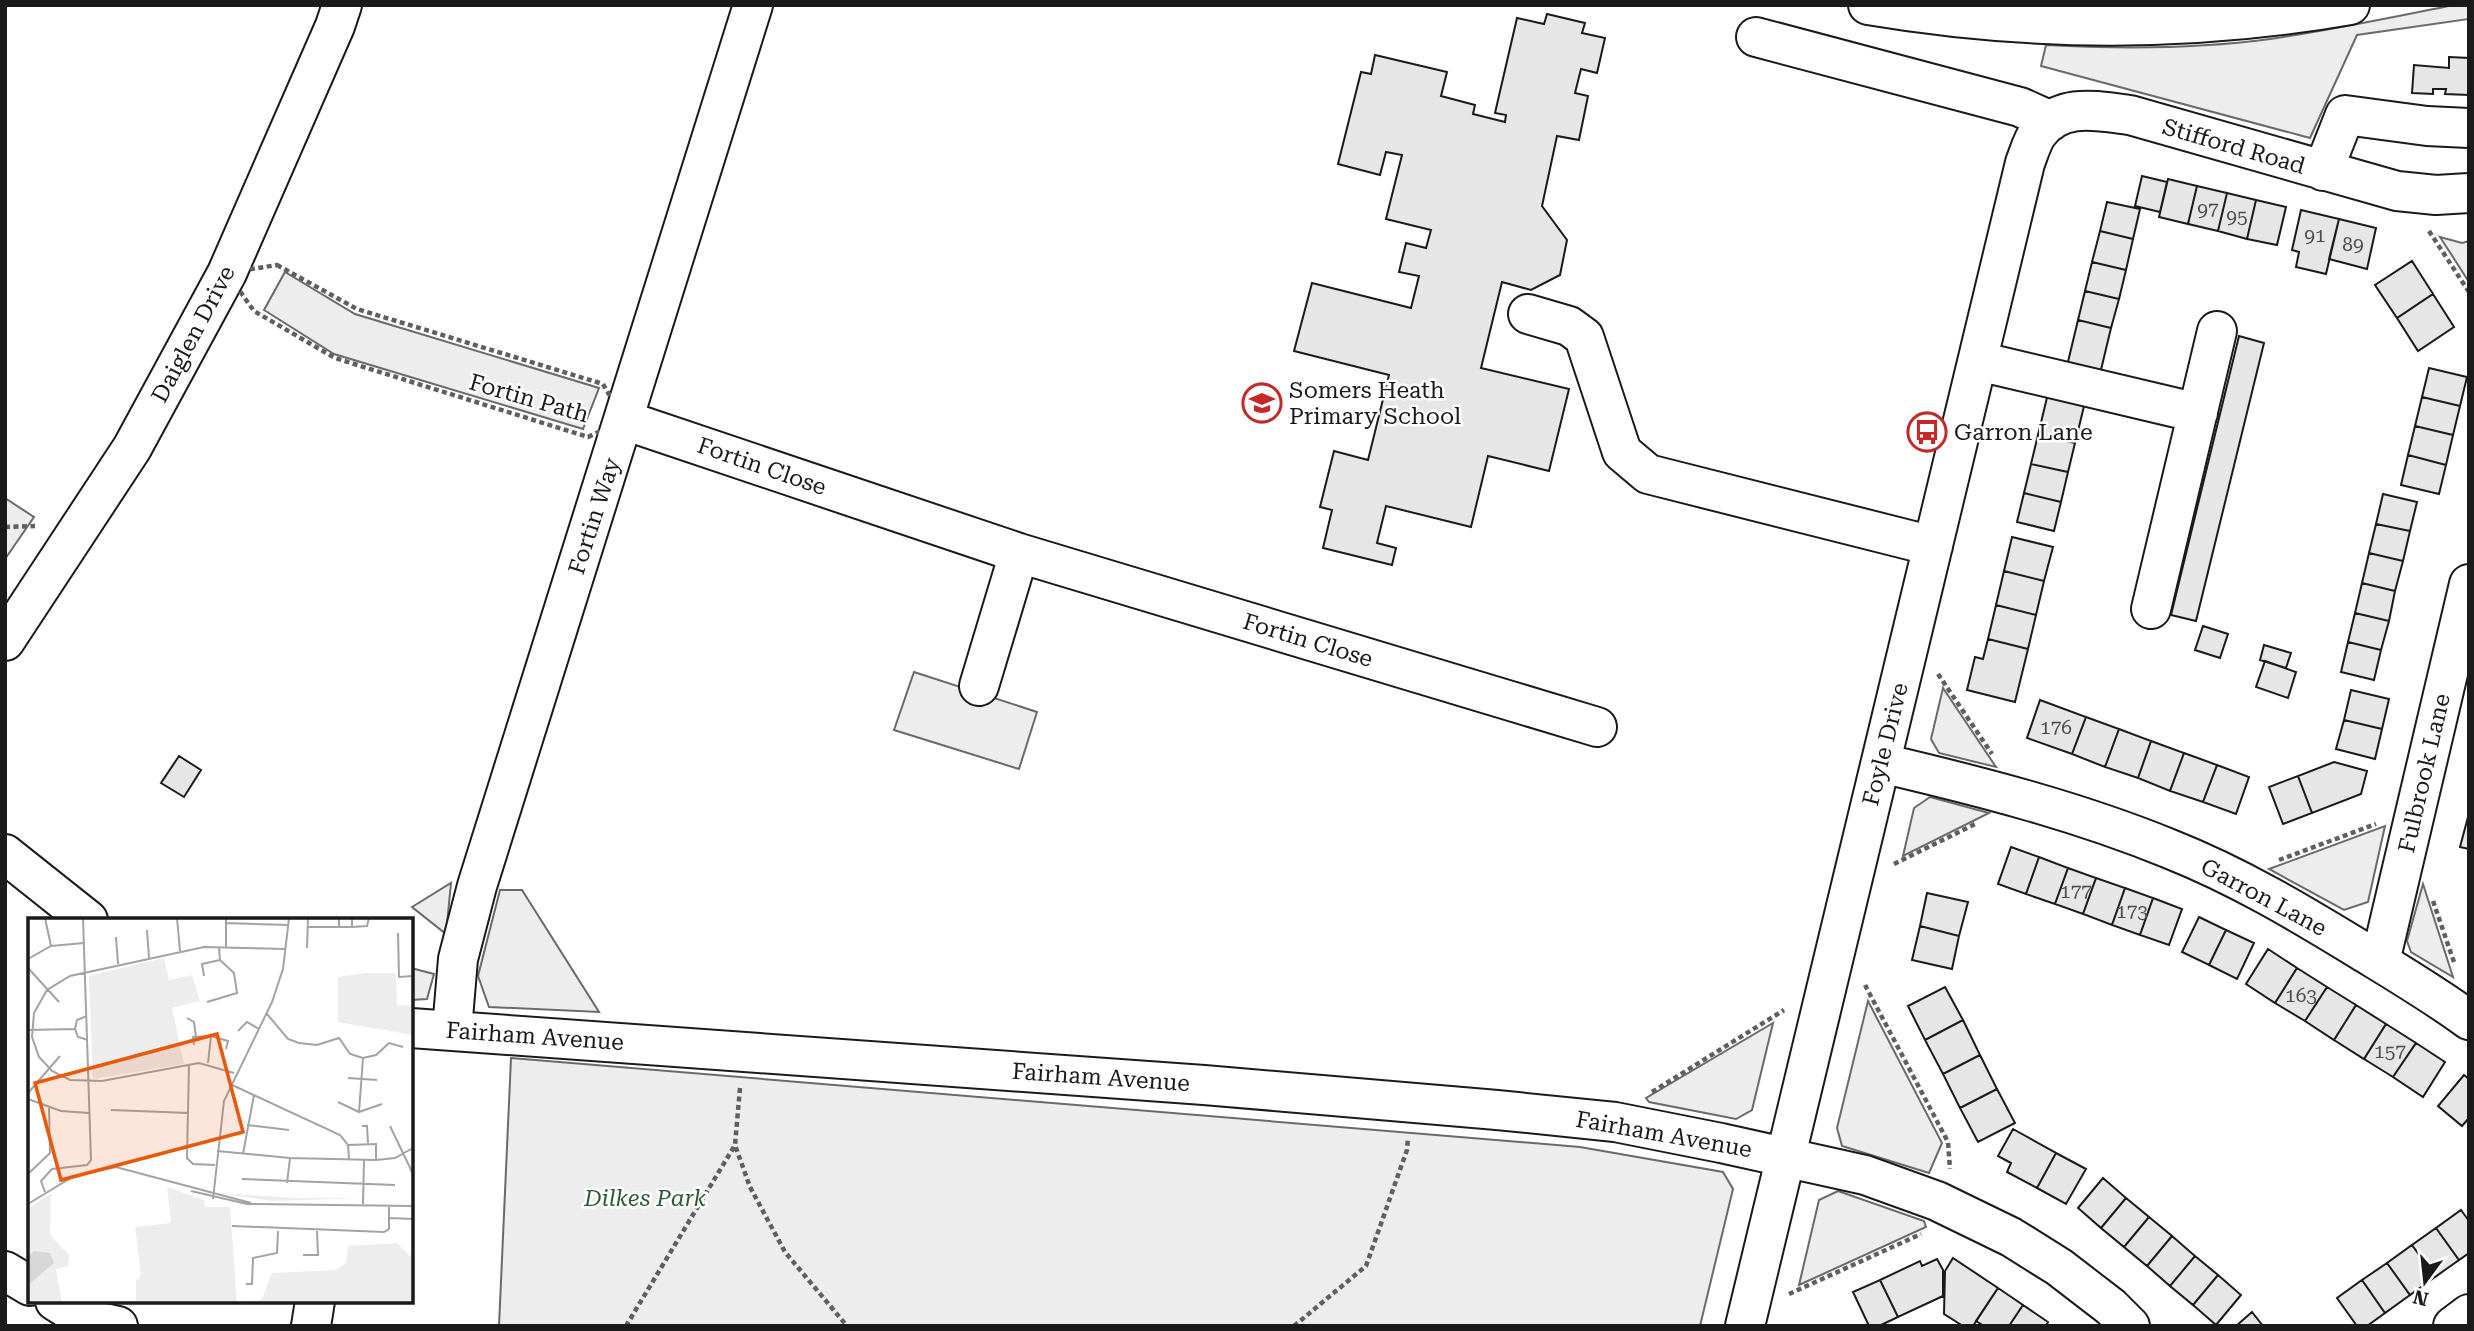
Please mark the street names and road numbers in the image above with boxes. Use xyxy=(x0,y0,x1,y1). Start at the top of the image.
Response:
street label: Stifford Road xyxy=(2159,113,2309,180)
street label: Daiglen Drive xyxy=(146,261,241,407)
street label: Fortin Path xyxy=(466,369,592,428)
street label: Fortin Close xyxy=(694,432,830,501)
street label: Fortin Way xyxy=(563,454,626,578)
street label: Fortin Close xyxy=(1240,608,1376,673)
street label: Foyle Drive xyxy=(1857,680,1914,808)
street label: Fulbrook Lane xyxy=(2393,691,2456,855)
street label: Garron Lane xyxy=(2196,853,2331,942)
street label: Fairham Avenue xyxy=(445,1017,625,1056)
street label: Fairham Avenue xyxy=(1011,1058,1191,1097)
street label: Fairham Avenue xyxy=(1574,1106,1754,1163)

